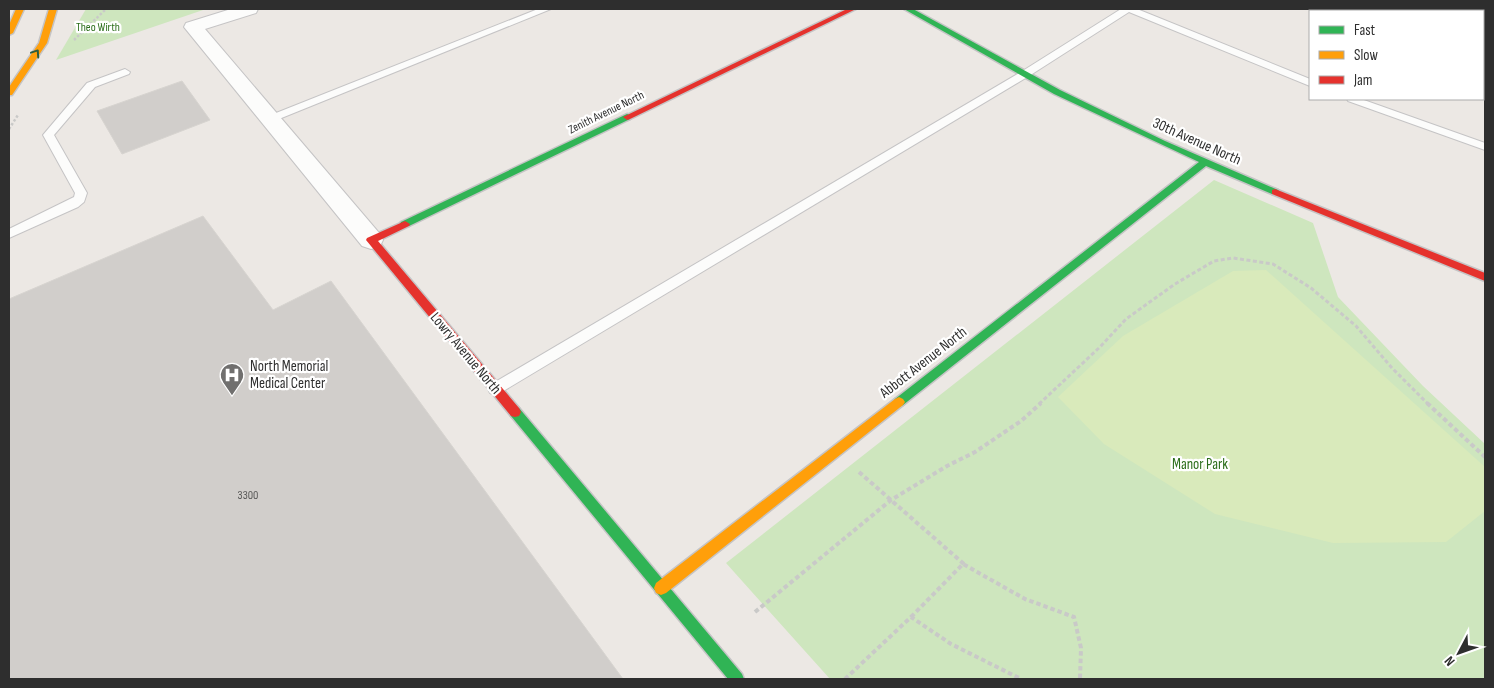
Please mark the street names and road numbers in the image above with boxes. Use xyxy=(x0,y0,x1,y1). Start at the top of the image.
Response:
street label: Zenith Avenue North xyxy=(566,88,647,137)
street label: 30th Avenue North xyxy=(1150,114,1244,169)
street label: Lowry Avenue North xyxy=(426,309,505,398)
street label: Abbott Avenue North xyxy=(875,323,971,403)

